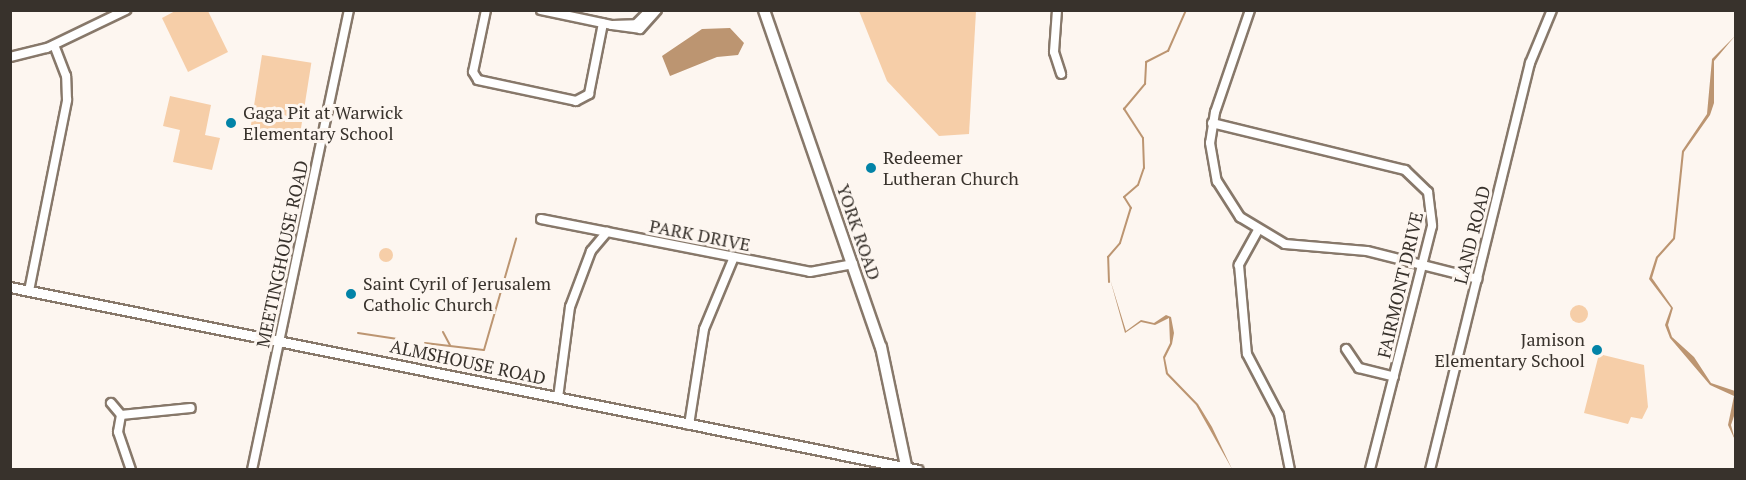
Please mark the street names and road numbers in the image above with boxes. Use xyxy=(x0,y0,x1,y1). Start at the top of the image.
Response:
street label: MEETINGHOUSE ROAD xyxy=(252,158,312,350)
street label: YORK ROAD xyxy=(833,181,885,283)
street label: LAND ROAD xyxy=(1449,184,1495,286)
street label: FAIRMONT DRIVE xyxy=(1373,210,1427,360)
street label: PARK DRIVE xyxy=(648,215,752,255)
street label: ALMSHOUSE ROAD xyxy=(388,335,548,389)

